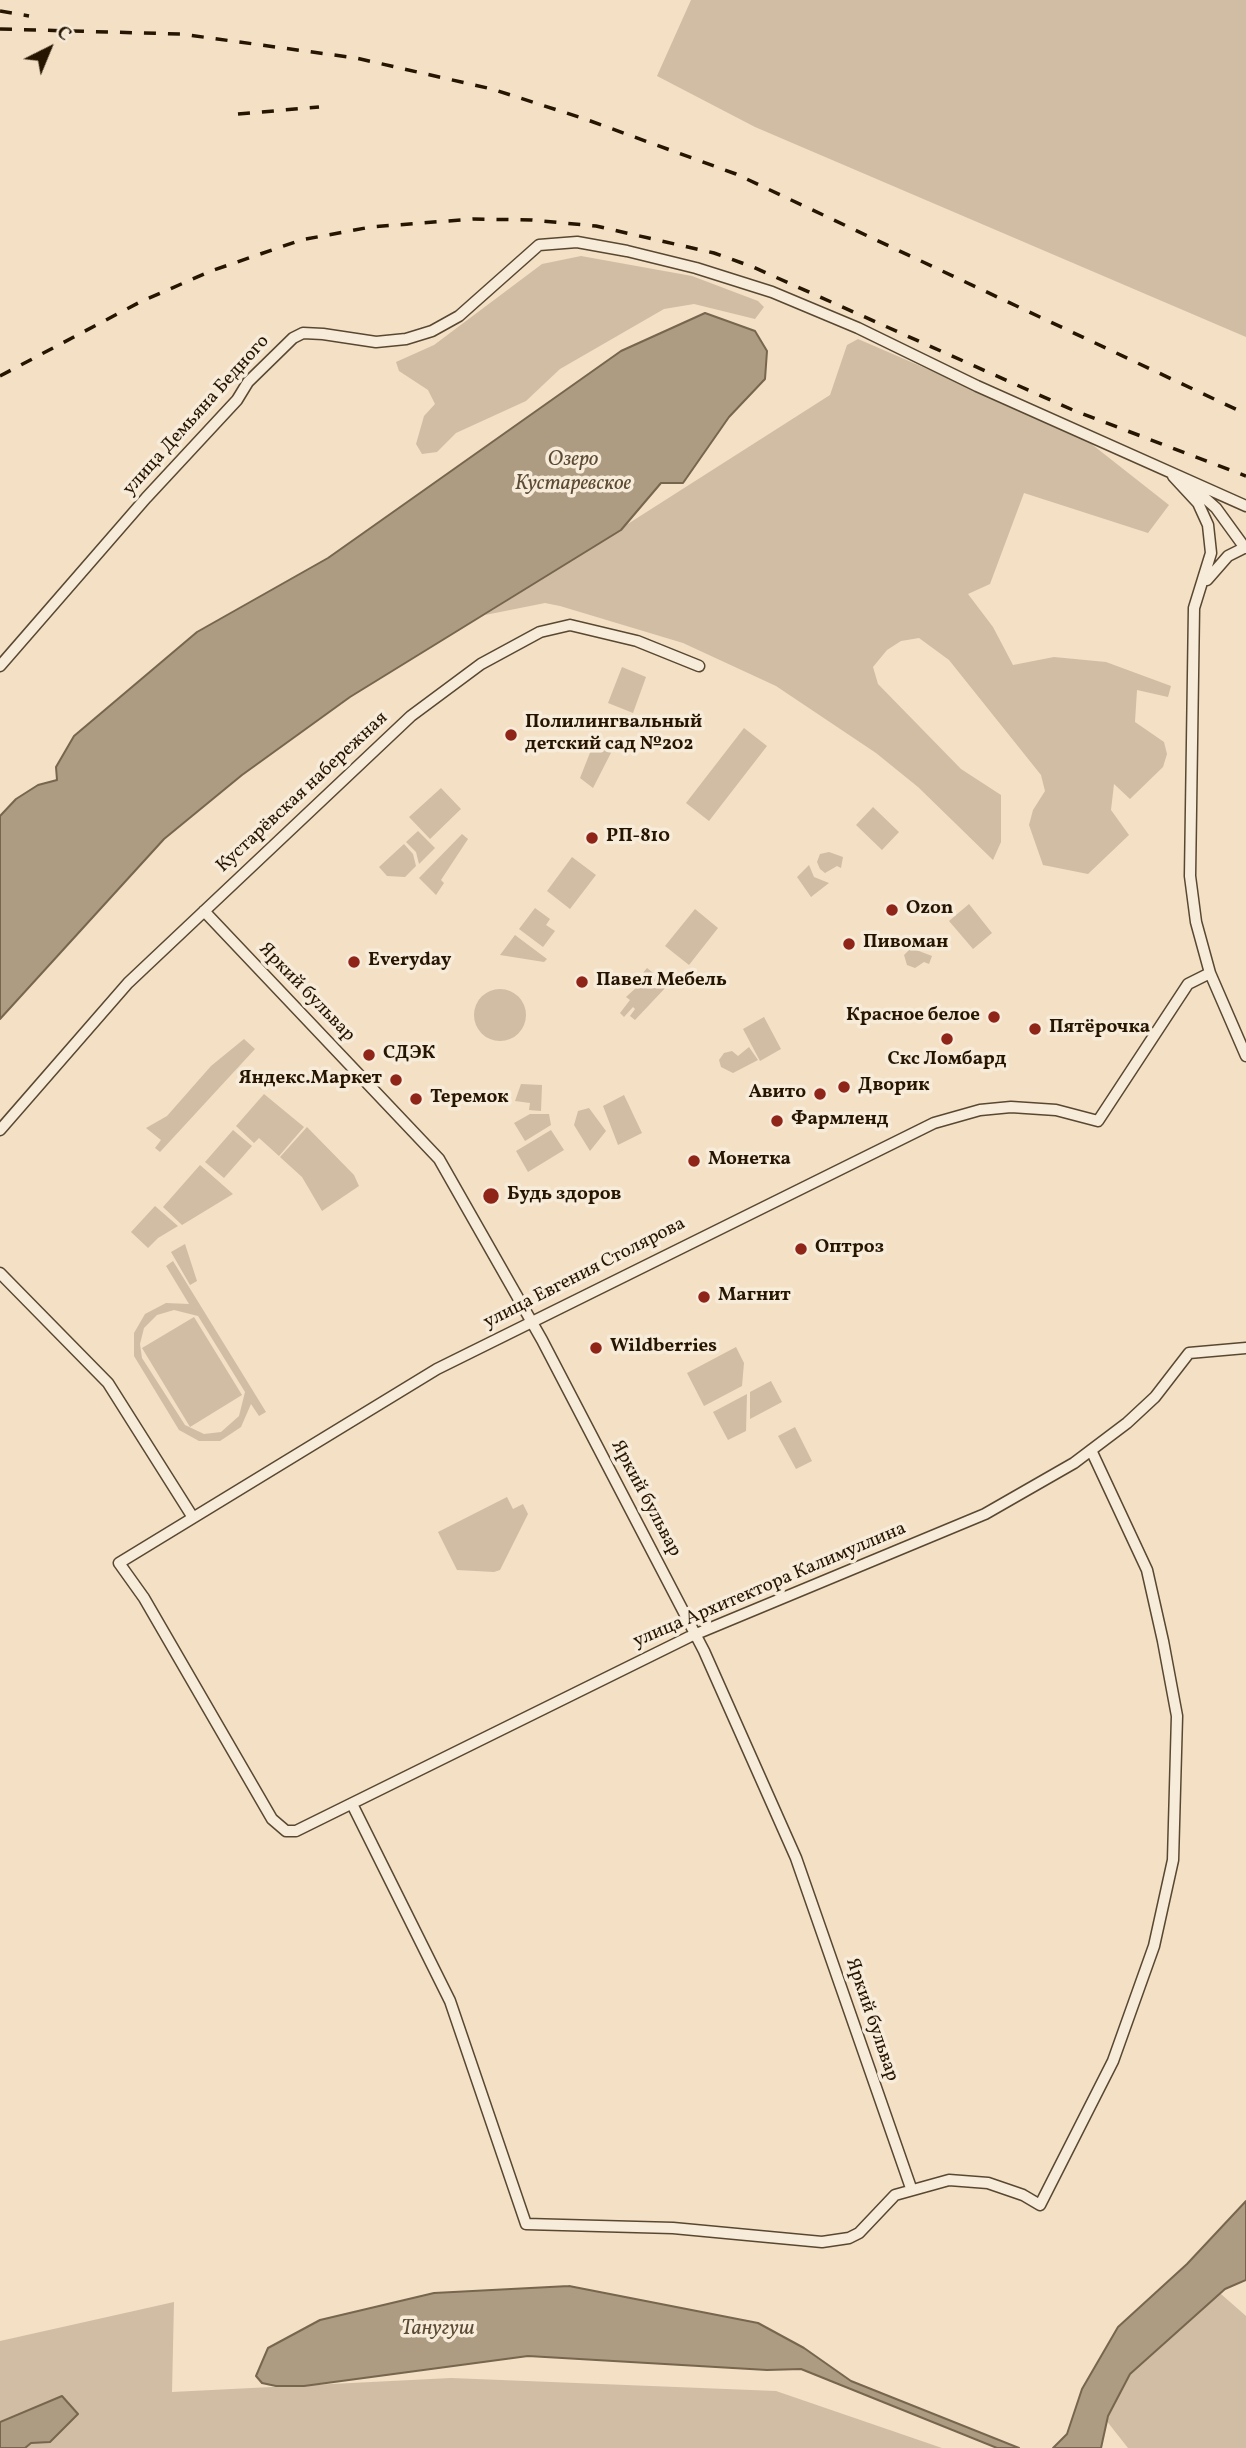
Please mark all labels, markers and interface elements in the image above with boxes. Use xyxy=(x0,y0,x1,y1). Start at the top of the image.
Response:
north arrow xyxy=(14,14,84,84)
text: С xyxy=(50,20,77,47)
street label: улица Демьяна Бедного xyxy=(119,331,275,501)
water label: Озеро Кустаревское xyxy=(515,448,631,498)
street label: Кустарёвская набережная xyxy=(213,708,393,878)
place label: Полилингвальный детский сад №202 xyxy=(525,713,702,757)
marker: Полилингвальный детский сад №202 xyxy=(503,727,519,743)
place label: РП-810 xyxy=(606,827,670,849)
marker: РП-810 xyxy=(584,830,600,846)
place label: Ozon xyxy=(906,899,953,921)
marker: Ozon xyxy=(884,902,900,918)
place label: Пивоман xyxy=(863,933,948,955)
marker: Пивоман xyxy=(841,936,857,952)
street label: Яркий бульвар xyxy=(253,939,359,1047)
place label: Everyday xyxy=(368,951,451,973)
marker: Everyday xyxy=(346,954,362,970)
place label: Павел Мебель xyxy=(596,971,727,993)
marker: Павел Мебель xyxy=(574,974,590,990)
place label: Красное белое xyxy=(846,1006,980,1028)
marker: Красное белое xyxy=(986,1009,1002,1025)
place label: Пятёрочка xyxy=(1049,1018,1150,1040)
marker: Пятёрочка xyxy=(1027,1021,1043,1037)
marker: Скс Ломбард xyxy=(939,1031,955,1047)
place label: СДЭК xyxy=(383,1044,435,1066)
marker: СДЭК xyxy=(361,1047,377,1063)
place label: Скс Ломбард xyxy=(888,1050,1006,1072)
place label: Яндекс.Маркет xyxy=(239,1069,382,1091)
marker: Яндекс.Маркет xyxy=(388,1072,404,1088)
place label: Дворик xyxy=(858,1076,930,1098)
marker: Дворик xyxy=(836,1079,852,1095)
place label: Авито xyxy=(748,1083,806,1105)
marker: Авито xyxy=(812,1086,828,1102)
place label: Теремок xyxy=(430,1088,509,1110)
marker: Теремок xyxy=(408,1091,424,1107)
place label: Фармленд xyxy=(791,1110,888,1132)
marker: Фармленд xyxy=(769,1113,785,1129)
place label: Монетка xyxy=(708,1150,791,1172)
marker: Монетка xyxy=(686,1153,702,1169)
place label: Будь здоров xyxy=(507,1185,621,1207)
marker: Будь здоров xyxy=(481,1186,501,1206)
street label: улица Евгения Столярова xyxy=(480,1213,690,1335)
place label: Оптроз xyxy=(815,1238,884,1260)
marker: Оптроз xyxy=(793,1241,809,1257)
place label: Магнит xyxy=(718,1286,791,1308)
marker: Магнит xyxy=(696,1289,712,1305)
place label: Wildberries xyxy=(610,1337,717,1359)
marker: Wildberries xyxy=(588,1340,604,1356)
street label: Яркий бульвар xyxy=(605,1437,685,1561)
street label: улица Архитектора Калимуллина xyxy=(630,1518,910,1654)
street label: Яркий бульвар xyxy=(839,1955,903,2085)
water label: Танугуш xyxy=(401,2317,475,2343)

